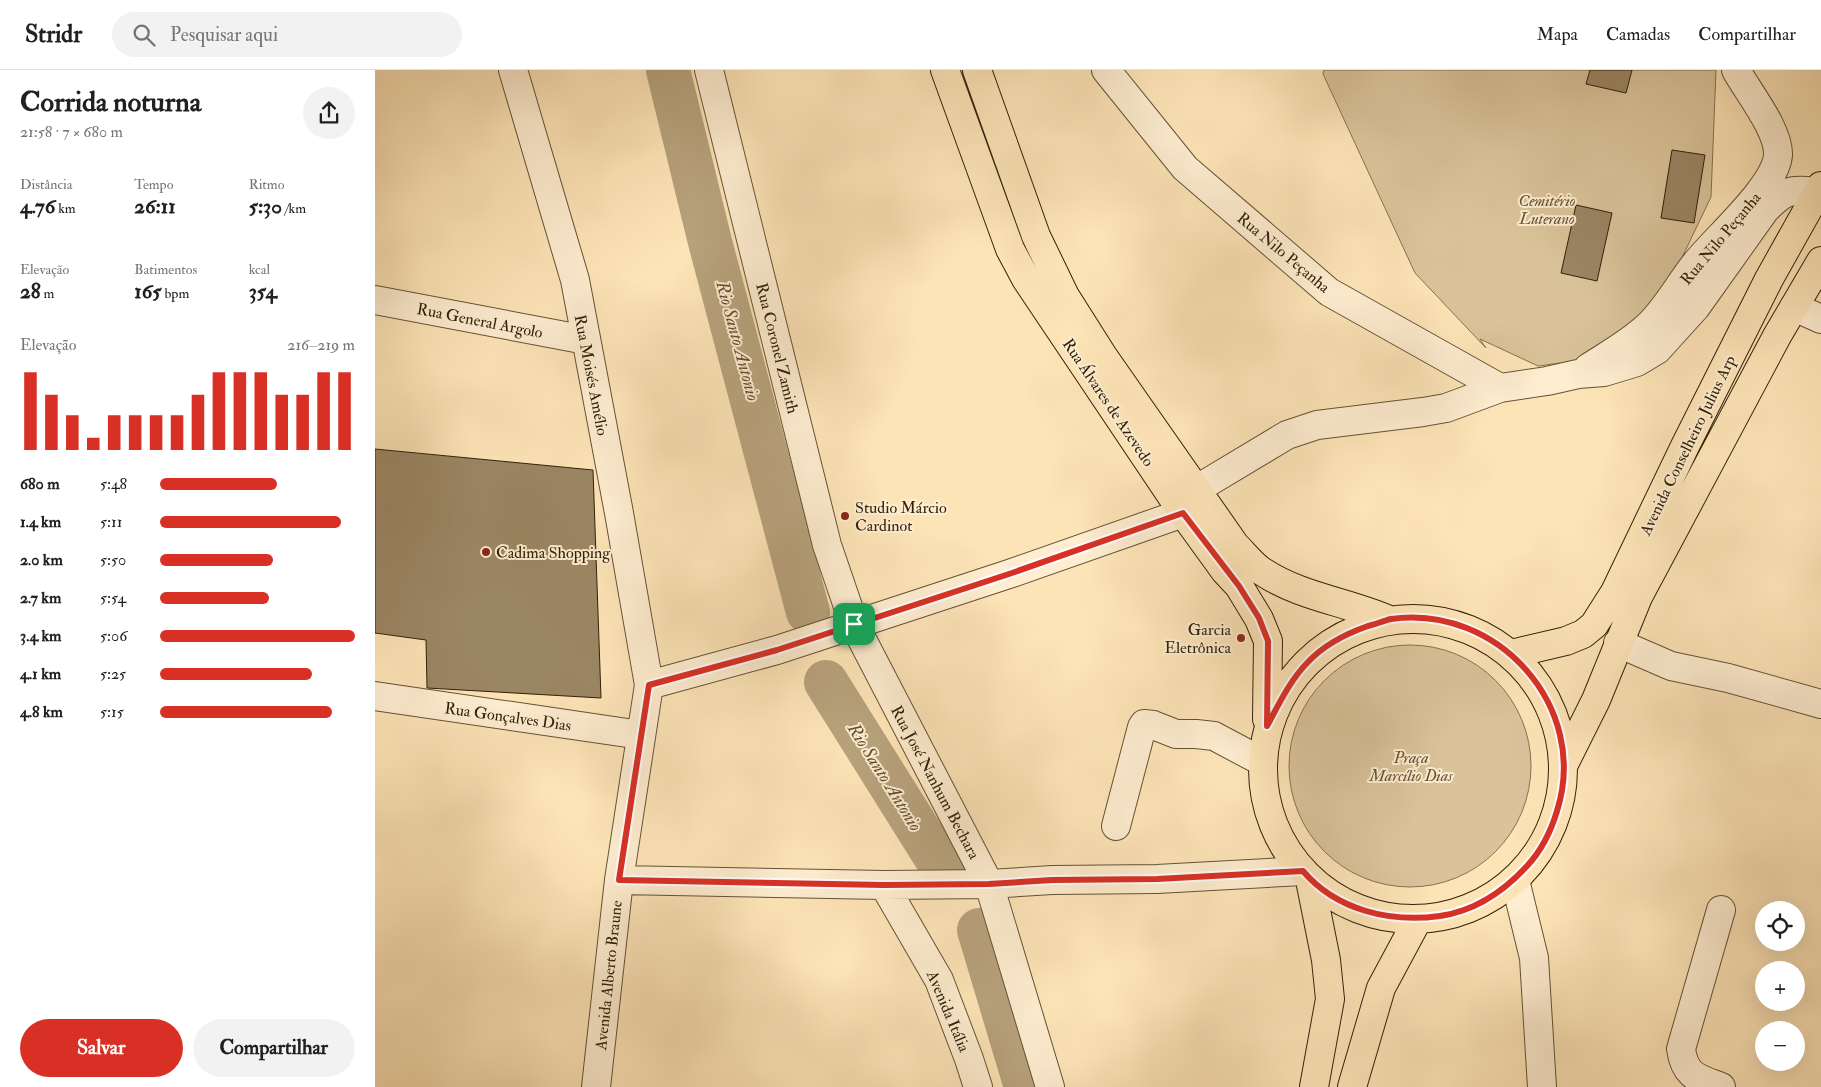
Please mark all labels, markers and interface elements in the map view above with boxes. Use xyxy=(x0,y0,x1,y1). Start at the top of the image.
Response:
search box xyxy=(112,12,462,57)
text: Stridr xyxy=(25,19,82,50)
icon: search xyxy=(130,21,158,49)
text: Pesquisar aqui xyxy=(170,23,278,47)
text: Mapa xyxy=(1537,23,1578,46)
text: Camadas xyxy=(1606,23,1670,46)
text: Compartilhar xyxy=(1698,23,1796,46)
text: Corrida noturna xyxy=(20,85,201,120)
button: share xyxy=(303,87,355,139)
text: 21:58 · 7 × 680 m xyxy=(20,122,123,142)
text: Distância xyxy=(20,176,73,193)
text: Tempo xyxy=(134,176,173,193)
text: Ritmo xyxy=(249,176,284,193)
street label: Rua Nilo Peçanha xyxy=(1676,188,1766,289)
park label: Cemitério Luterano xyxy=(1518,191,1576,229)
text: 4.76 xyxy=(20,193,55,220)
text: 26:11 xyxy=(134,193,176,220)
text: 5:30 xyxy=(249,193,282,220)
text: km xyxy=(55,200,76,217)
text: /km xyxy=(282,200,306,217)
street label: Rua Nilo Peçanha xyxy=(1233,208,1334,298)
text: Elevação xyxy=(20,261,69,278)
text: Batimentos xyxy=(134,261,197,278)
text: kcal xyxy=(249,261,270,278)
text: 28 xyxy=(20,278,41,305)
text: 165 xyxy=(134,278,162,305)
text: 354 xyxy=(249,278,277,305)
water label: Rio Santo Antonio xyxy=(710,278,765,404)
street label: Rua Coronel Zamith xyxy=(751,281,803,416)
text: m xyxy=(41,285,54,302)
text: bpm xyxy=(162,285,189,302)
street label: Rua General Argolo xyxy=(415,299,545,343)
street label: Rua Moisés Amélio xyxy=(569,313,613,438)
street label: Rua Álvares de Azevedo xyxy=(1058,334,1159,471)
text: Elevação xyxy=(20,335,76,355)
text: 216–219 m xyxy=(287,335,355,355)
street label: Avenida Conselheiro Julius Arp xyxy=(1635,352,1741,540)
text: 680 m xyxy=(20,474,60,494)
text: 5:48 xyxy=(100,474,127,494)
place label: Studio Márcio Cardinot xyxy=(855,498,947,536)
marker: Studio Márcio Cardinot xyxy=(839,510,851,522)
text: 1.4 km xyxy=(20,512,61,532)
text: 5:11 xyxy=(100,512,122,532)
place label: Cadima Shopping xyxy=(496,543,611,564)
marker: Cadima Shopping xyxy=(480,546,492,558)
text: 2.0 km xyxy=(20,550,63,570)
text: 5:50 xyxy=(100,550,126,570)
text: 2.7 km xyxy=(20,588,61,608)
text: 5:54 xyxy=(100,588,126,608)
pin xyxy=(833,603,875,645)
icon: arrive xyxy=(840,610,868,638)
place label: Garcia Eletrônica xyxy=(1164,620,1231,658)
text: 3.4 km xyxy=(20,626,62,646)
text: 5:06 xyxy=(100,626,127,646)
marker: Garcia Eletrônica xyxy=(1235,632,1247,644)
text: 4.1 km xyxy=(20,664,61,684)
text: 5:25 xyxy=(100,664,126,684)
street label: Rua Gonçalves Dias xyxy=(443,698,572,736)
text: 4.8 km xyxy=(20,702,63,722)
text: 5:15 xyxy=(100,702,124,722)
street label: Rua José Nanhum Bechara xyxy=(885,702,984,864)
water label: Rio Santo Antonio xyxy=(842,718,927,836)
park label: Praça Marcílio Dias xyxy=(1369,748,1453,786)
street label: Avenida Alberto Braune xyxy=(591,899,627,1052)
map controls xyxy=(1755,901,1805,1071)
button: locate xyxy=(1755,901,1805,951)
button: + xyxy=(1755,961,1805,1011)
street label: Avenida Itália xyxy=(922,967,974,1055)
button: Salvar xyxy=(20,1019,183,1077)
button: Compartilhar xyxy=(193,1019,355,1077)
button: − xyxy=(1755,1021,1805,1071)

